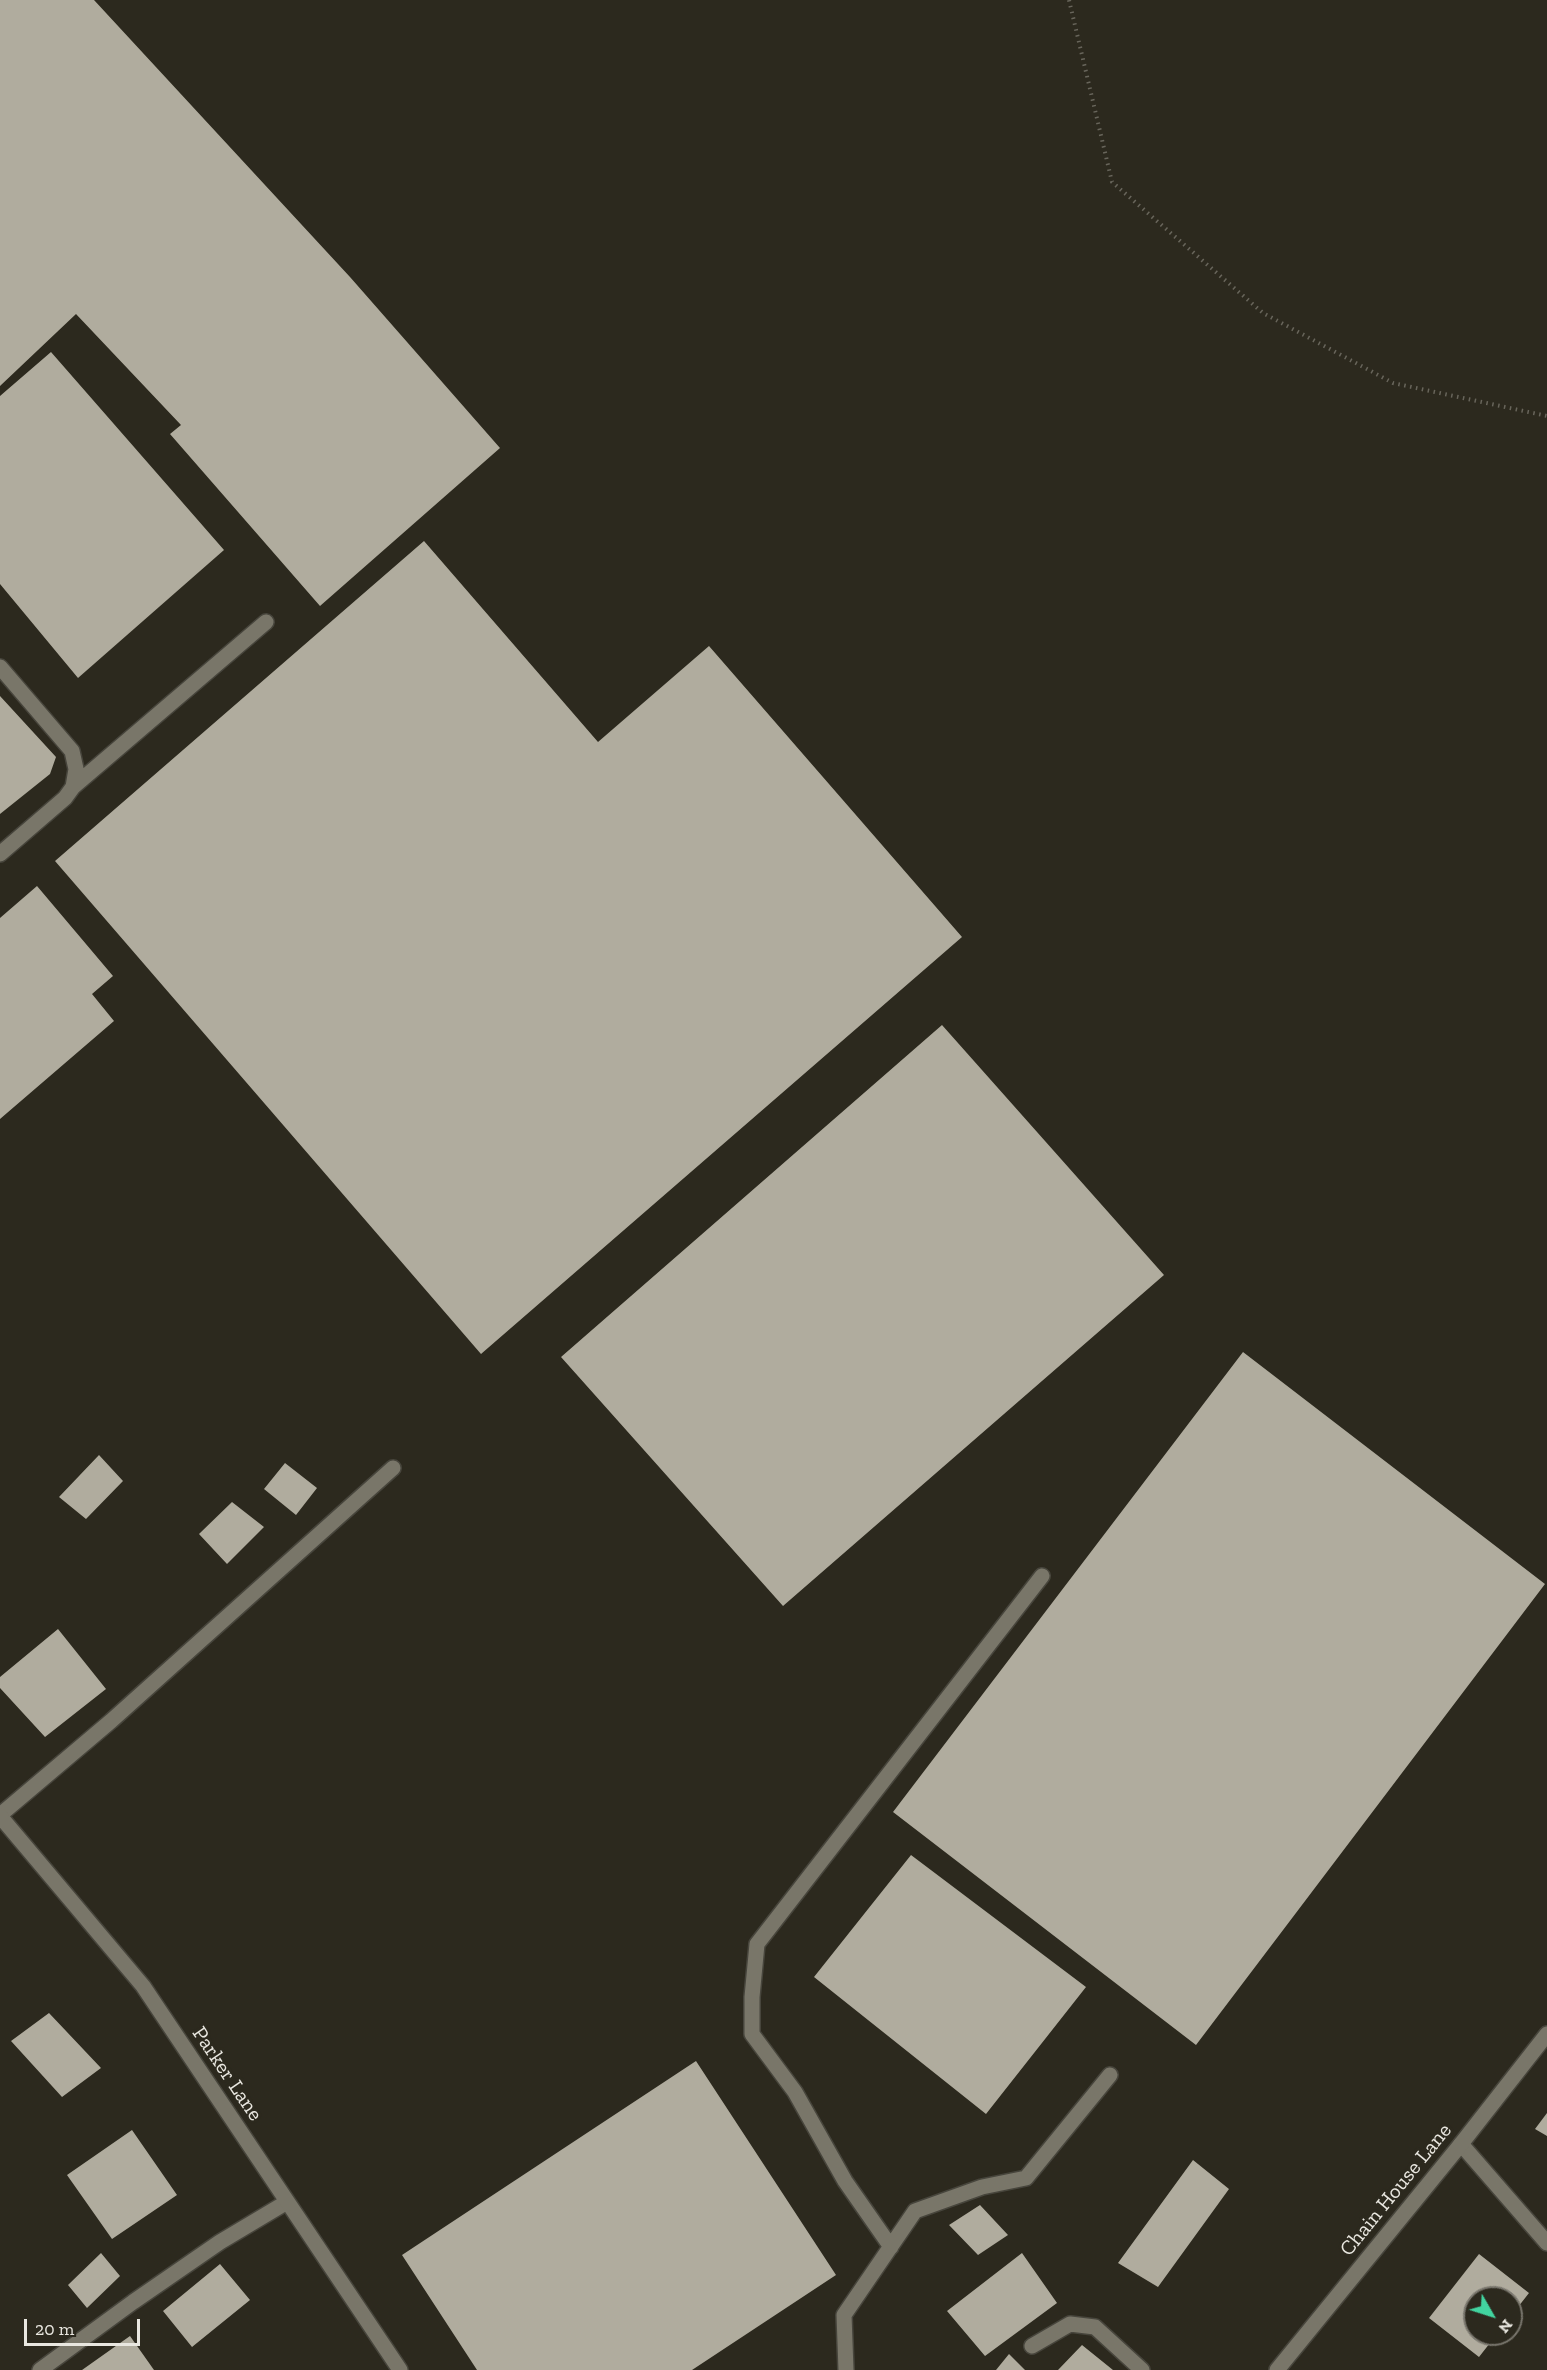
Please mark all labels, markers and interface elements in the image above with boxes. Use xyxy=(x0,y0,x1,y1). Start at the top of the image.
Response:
street label: Parker Lane xyxy=(186,2022,268,2126)
street label: Chain House Lane xyxy=(1335,2119,1457,2261)
north arrow xyxy=(1463,2286,1523,2346)
scale bar xyxy=(27,2307,142,2345)
text: N xyxy=(1495,2316,1517,2337)
text: 20 m xyxy=(35,2318,74,2340)

